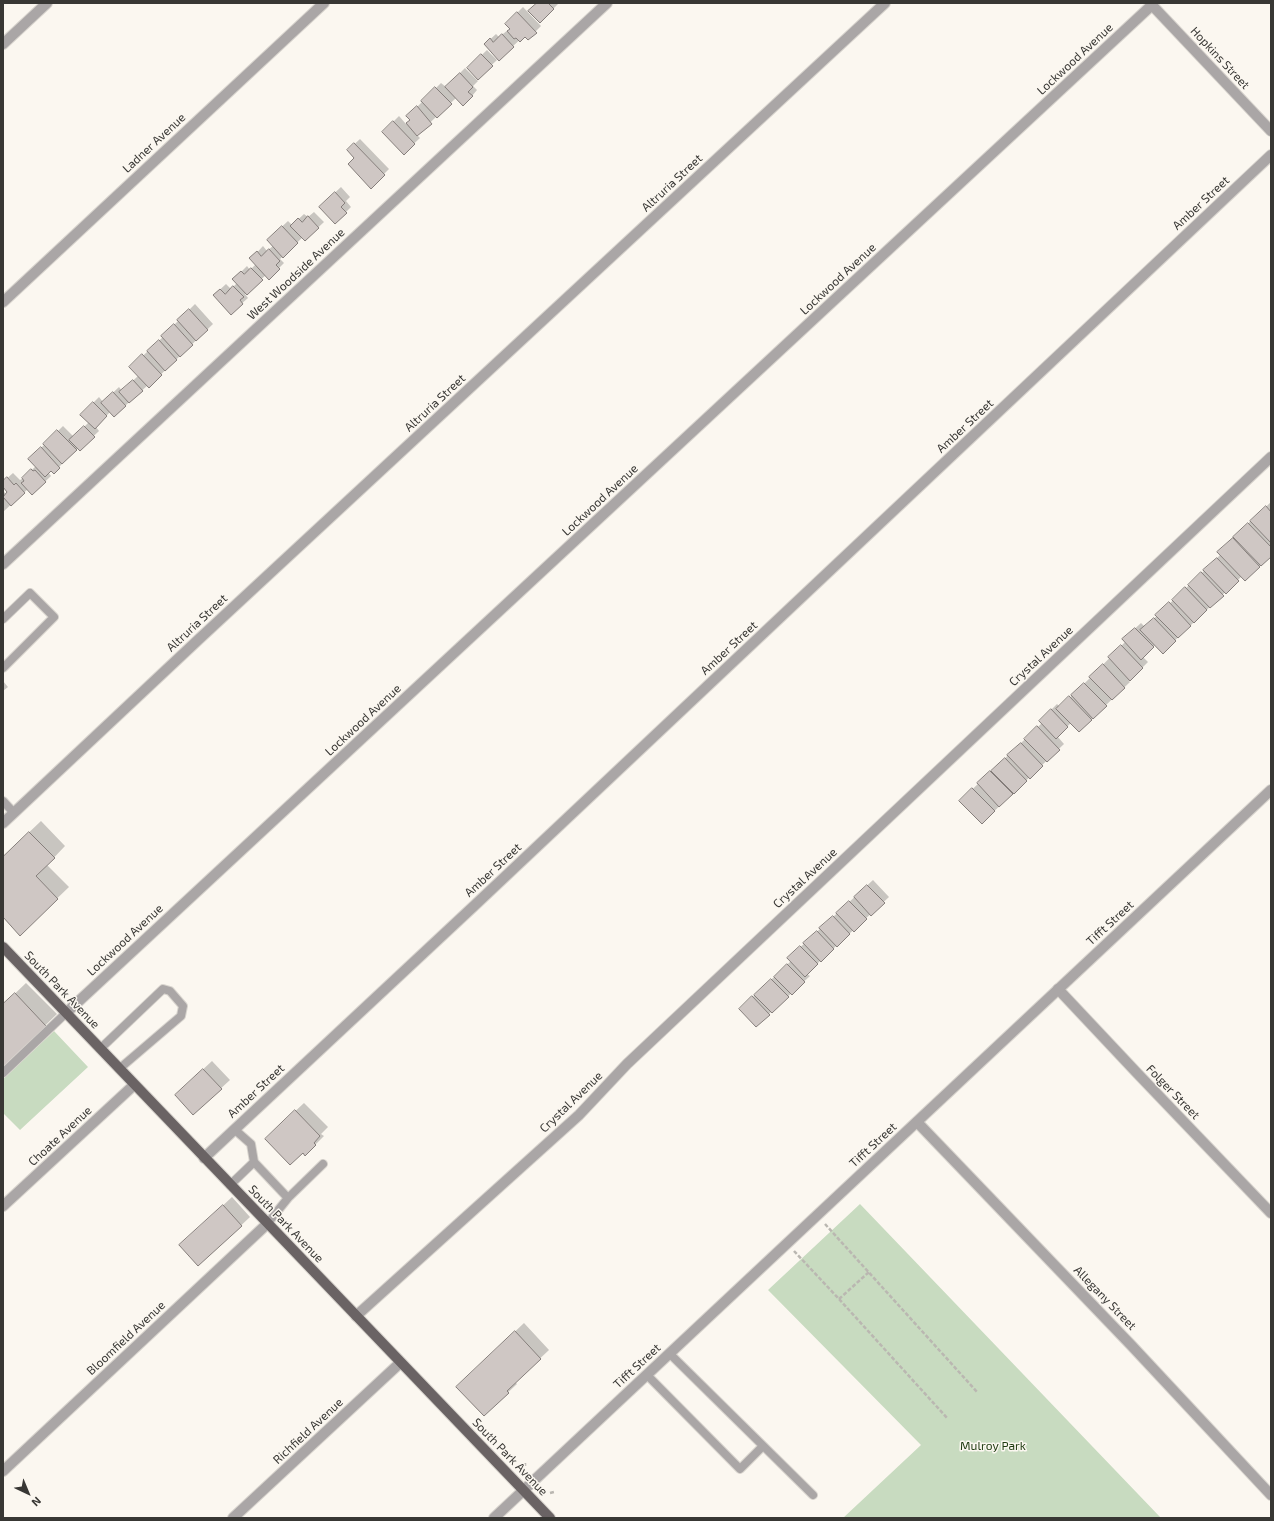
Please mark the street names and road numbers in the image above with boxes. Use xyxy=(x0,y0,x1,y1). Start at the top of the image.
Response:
street label: Lockwood Avenue xyxy=(1034,20,1116,98)
street label: Hopkins Street xyxy=(1187,24,1253,92)
street label: Ladner Avenue xyxy=(120,110,188,176)
street label: Altruria Street xyxy=(639,151,705,215)
street label: Amber Street xyxy=(1170,173,1232,233)
street label: West Woodside Avenue xyxy=(244,225,348,323)
street label: Lockwood Avenue xyxy=(797,240,879,318)
street label: Altruria Street xyxy=(402,371,468,435)
street label: Amber Street xyxy=(934,396,996,456)
street label: Lockwood Avenue xyxy=(559,461,641,539)
street label: Altruria Street xyxy=(164,591,230,655)
street label: Amber Street xyxy=(698,618,760,678)
street label: Crystal Avenue xyxy=(1006,623,1076,689)
street label: Lockwood Avenue xyxy=(322,681,404,759)
street label: Amber Street xyxy=(462,840,524,900)
street label: Crystal Avenue xyxy=(770,845,840,911)
street label: Tifft Street xyxy=(1083,898,1137,948)
street label: Lockwood Avenue xyxy=(84,901,166,979)
street label: South Park Avenue xyxy=(21,948,103,1032)
street label: Amber Street xyxy=(225,1061,287,1121)
street label: Folger Street xyxy=(1143,1062,1203,1122)
street label: Crystal Avenue xyxy=(537,1068,605,1136)
street label: Choate Avenue xyxy=(25,1103,95,1169)
street label: Tifft Street xyxy=(846,1120,900,1170)
street label: South Park Avenue xyxy=(245,1182,327,1266)
street label: Allegany Street xyxy=(1071,1263,1139,1333)
street label: Bloomfield Avenue xyxy=(84,1298,168,1378)
street label: Tifft Street xyxy=(610,1341,664,1391)
street label: Richfield Avenue xyxy=(270,1395,346,1467)
street label: South Park Avenue xyxy=(469,1415,551,1499)

